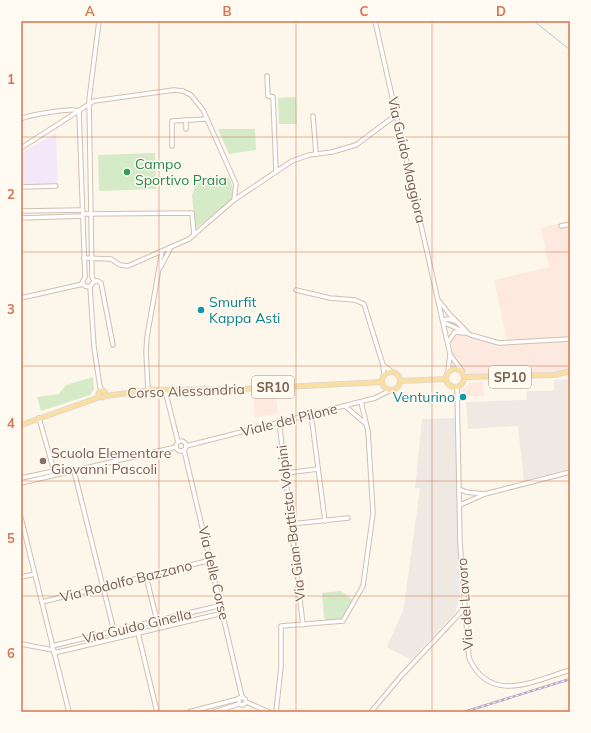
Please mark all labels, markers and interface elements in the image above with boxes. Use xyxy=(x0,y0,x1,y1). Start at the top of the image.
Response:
text: A xyxy=(85,3,95,19)
text: B xyxy=(223,3,232,19)
text: C xyxy=(360,3,369,19)
text: D xyxy=(496,3,506,19)
text: 1 xyxy=(7,71,15,87)
street label: Via Guido Maggiora xyxy=(384,95,430,225)
place label: Campo Sportivo Praia xyxy=(135,155,227,189)
marker: Campo Sportivo Praia xyxy=(122,167,132,177)
text: 2 xyxy=(7,186,15,202)
place label: Smurfit Kappa Asti xyxy=(209,293,280,327)
text: 3 xyxy=(7,301,15,317)
marker: Smurfit Kappa Asti xyxy=(196,305,206,315)
road number: SP10 xyxy=(489,366,531,388)
road number: SR10 xyxy=(252,376,294,398)
street label: Corso Alessandria xyxy=(127,380,245,402)
place label: Venturino xyxy=(393,388,455,406)
marker: Venturino xyxy=(458,392,468,402)
street label: Viale del Pilone xyxy=(239,399,339,441)
text: 4 xyxy=(7,415,15,431)
place label: Scuola Elementare Giovanni Pascoli xyxy=(51,444,171,478)
street label: Via Gian Battista Volpini xyxy=(272,444,310,602)
marker: Scuola Elementare Giovanni Pascoli xyxy=(38,456,48,466)
street label: Via delle Corse xyxy=(194,524,234,622)
text: 5 xyxy=(7,530,15,546)
street label: Via Rodolfo Bazzano xyxy=(58,556,194,606)
street label: Via del Lavoro xyxy=(453,557,477,651)
street label: Via Guido Ginella xyxy=(81,605,193,647)
text: 6 xyxy=(7,645,15,661)

